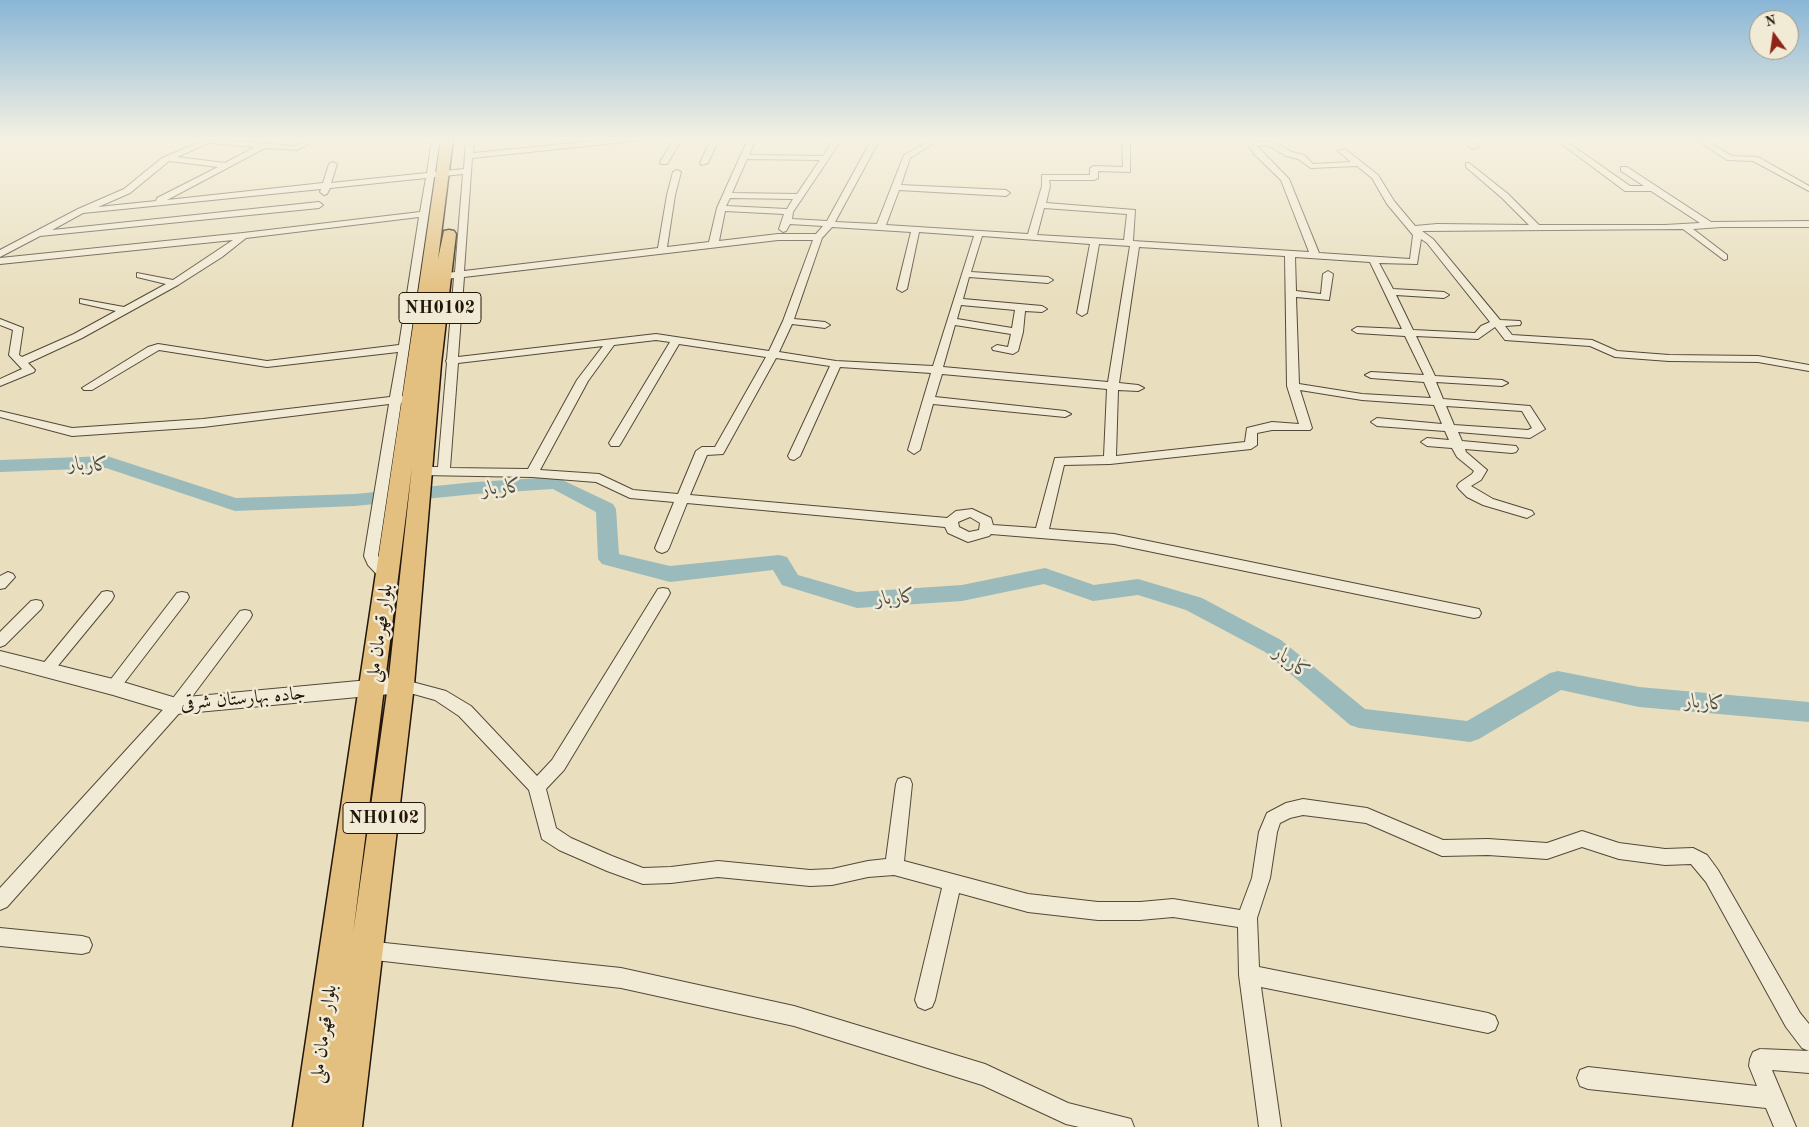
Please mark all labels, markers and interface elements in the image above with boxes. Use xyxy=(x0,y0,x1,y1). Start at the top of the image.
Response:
north arrow xyxy=(1749,10,1799,60)
text: N xyxy=(1764,13,1777,30)
road number: NH0102 xyxy=(399,292,481,324)
water label: کاربار xyxy=(68,452,110,478)
water label: کاربار xyxy=(480,474,524,502)
street label: بلوار قهرمان ملی xyxy=(362,582,398,684)
water label: کاربار xyxy=(874,585,918,611)
water label: کاربار xyxy=(1268,641,1316,685)
street label: جاده بهارستان شرقی xyxy=(180,682,306,716)
water label: کاربار xyxy=(1683,689,1727,717)
road number: NH0102 xyxy=(343,802,425,834)
street label: بلوار قهرمان ملی xyxy=(306,983,342,1085)

